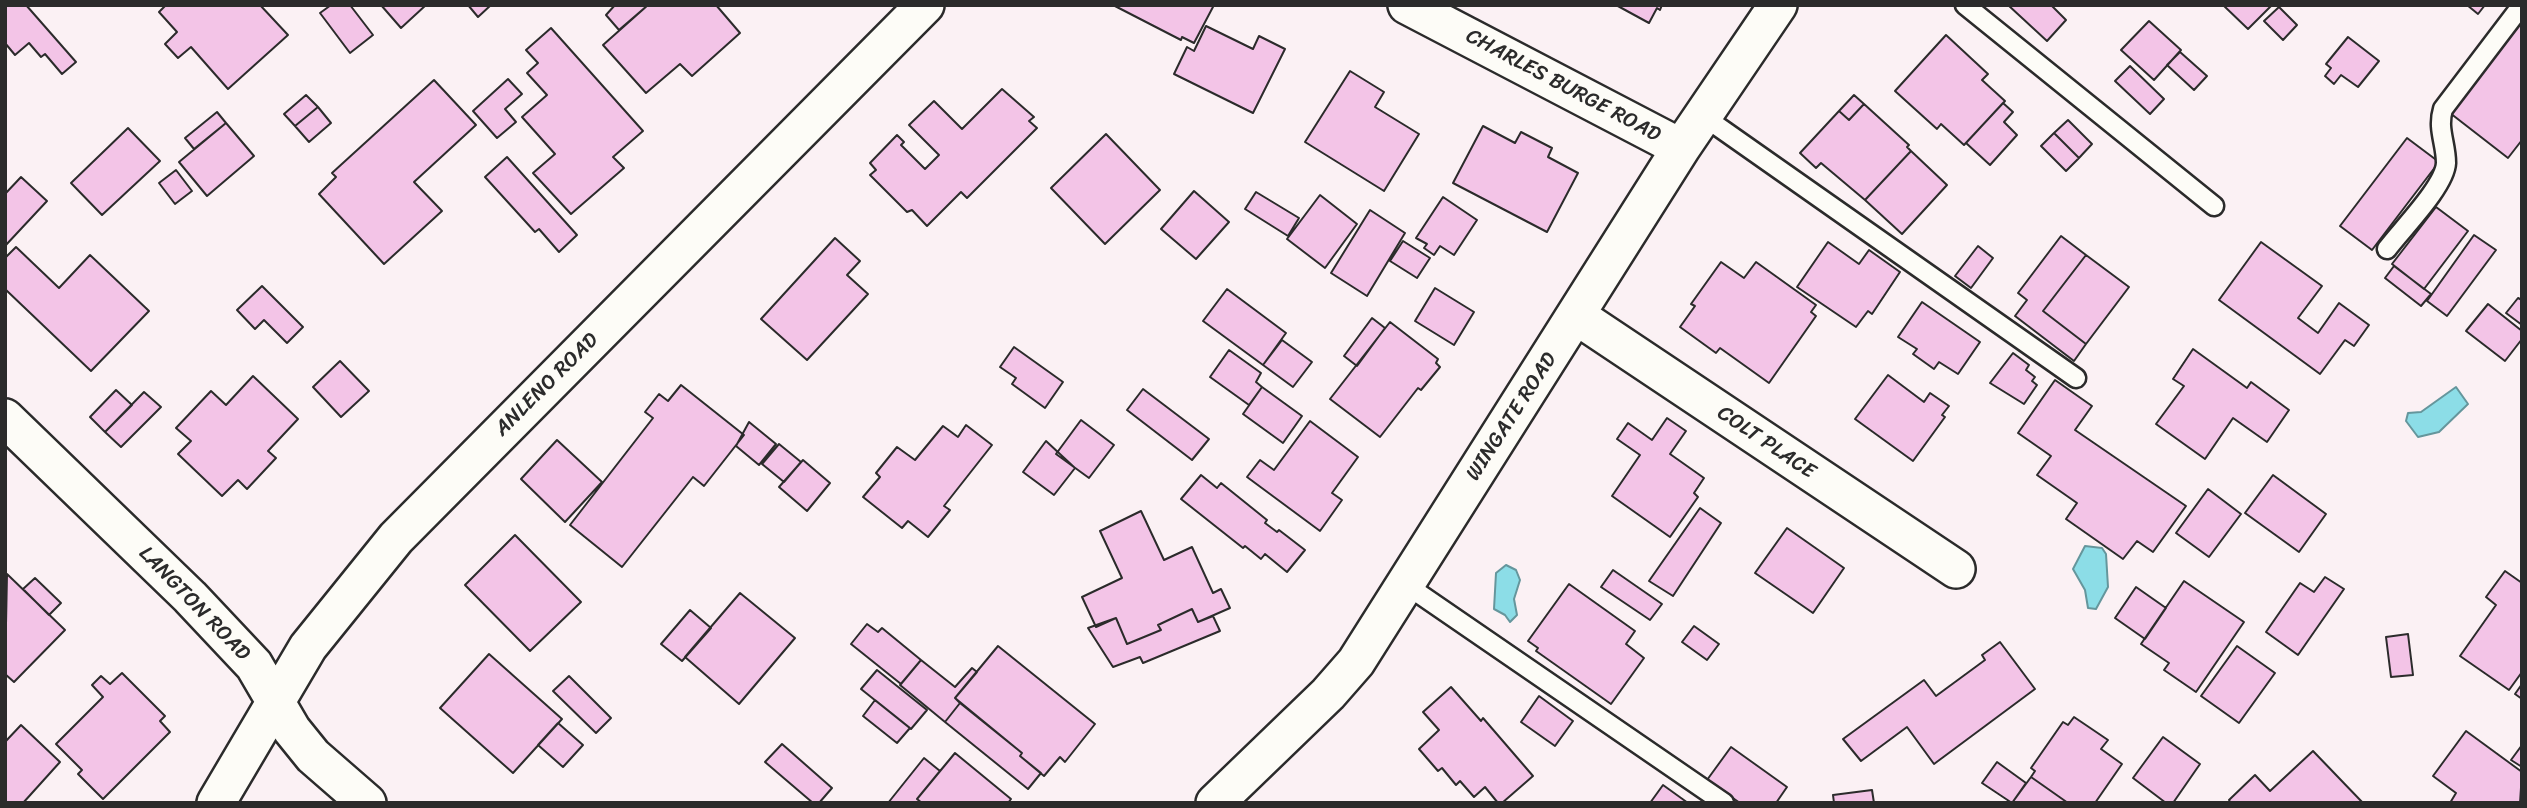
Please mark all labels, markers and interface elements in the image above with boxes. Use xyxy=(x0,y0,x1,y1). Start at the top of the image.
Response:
street label: CHARLES BURGE ROAD xyxy=(1461,24,1665,148)
street label: ANLENO ROAD xyxy=(490,328,604,442)
street label: WINGATE ROAD xyxy=(1461,348,1563,486)
street label: COLT PLACE xyxy=(1712,401,1820,485)
street label: LANGTON ROAD xyxy=(133,542,255,666)

